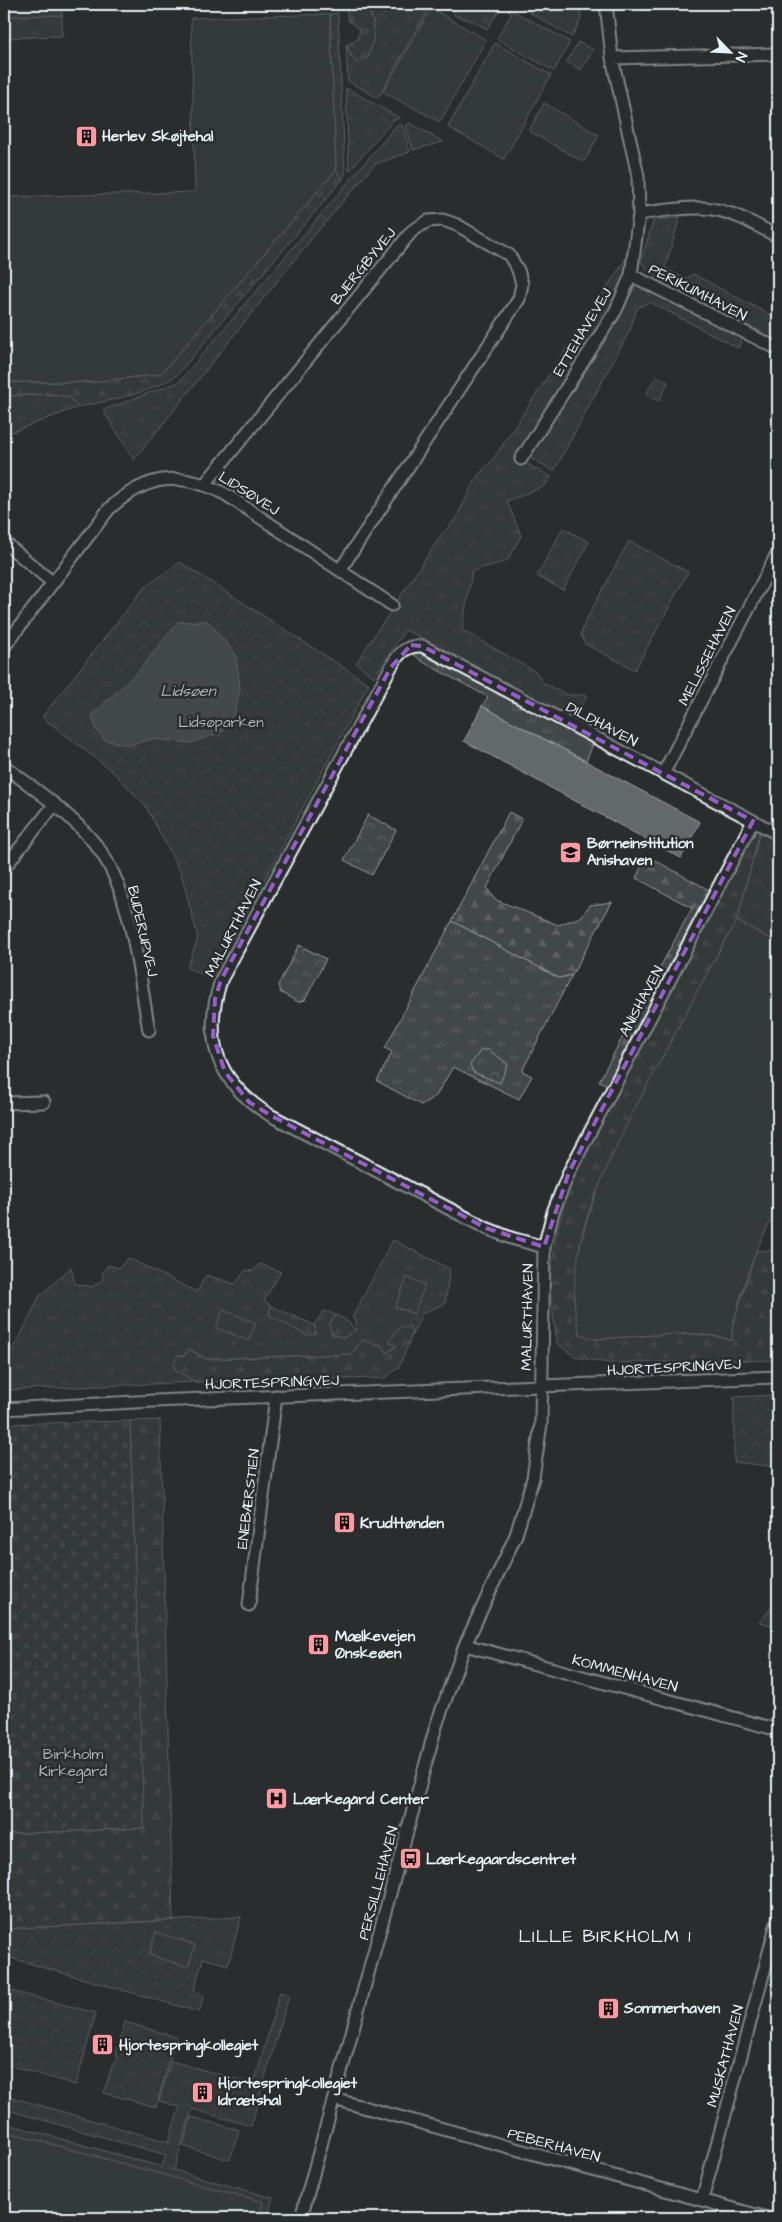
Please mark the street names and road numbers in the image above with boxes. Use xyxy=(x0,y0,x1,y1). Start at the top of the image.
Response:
street label: BJERGBYVEJ xyxy=(326,223,401,309)
street label: PERIKUMHAVEN xyxy=(645,259,751,326)
street label: ETTEHAVEVEJ xyxy=(548,284,617,380)
street label: LIDSØVEJ xyxy=(214,466,283,520)
street label: MELISSEHAVEN xyxy=(673,603,741,709)
street label: DILDHAVEN xyxy=(562,697,641,752)
street label: MALURTHAVEN xyxy=(200,876,267,981)
street label: BUDERUPVEJ xyxy=(122,884,163,979)
street label: ANISHAVEN xyxy=(614,962,669,1040)
street label: MALURTHAVEN xyxy=(516,1263,539,1371)
street label: HJORTESPRINGVEJ xyxy=(606,1353,742,1381)
street label: HJORTESPRINGVEJ xyxy=(205,1370,339,1395)
street label: ENEBÆRSTIEN xyxy=(232,1448,265,1551)
street label: KOMMENHAVEN xyxy=(570,1649,680,1698)
street label: PERSILLEHAVEN xyxy=(353,1824,404,1942)
street label: MUSKATHAVEN xyxy=(702,2003,749,2110)
street label: PEBERHAVEN xyxy=(505,2123,602,2168)

